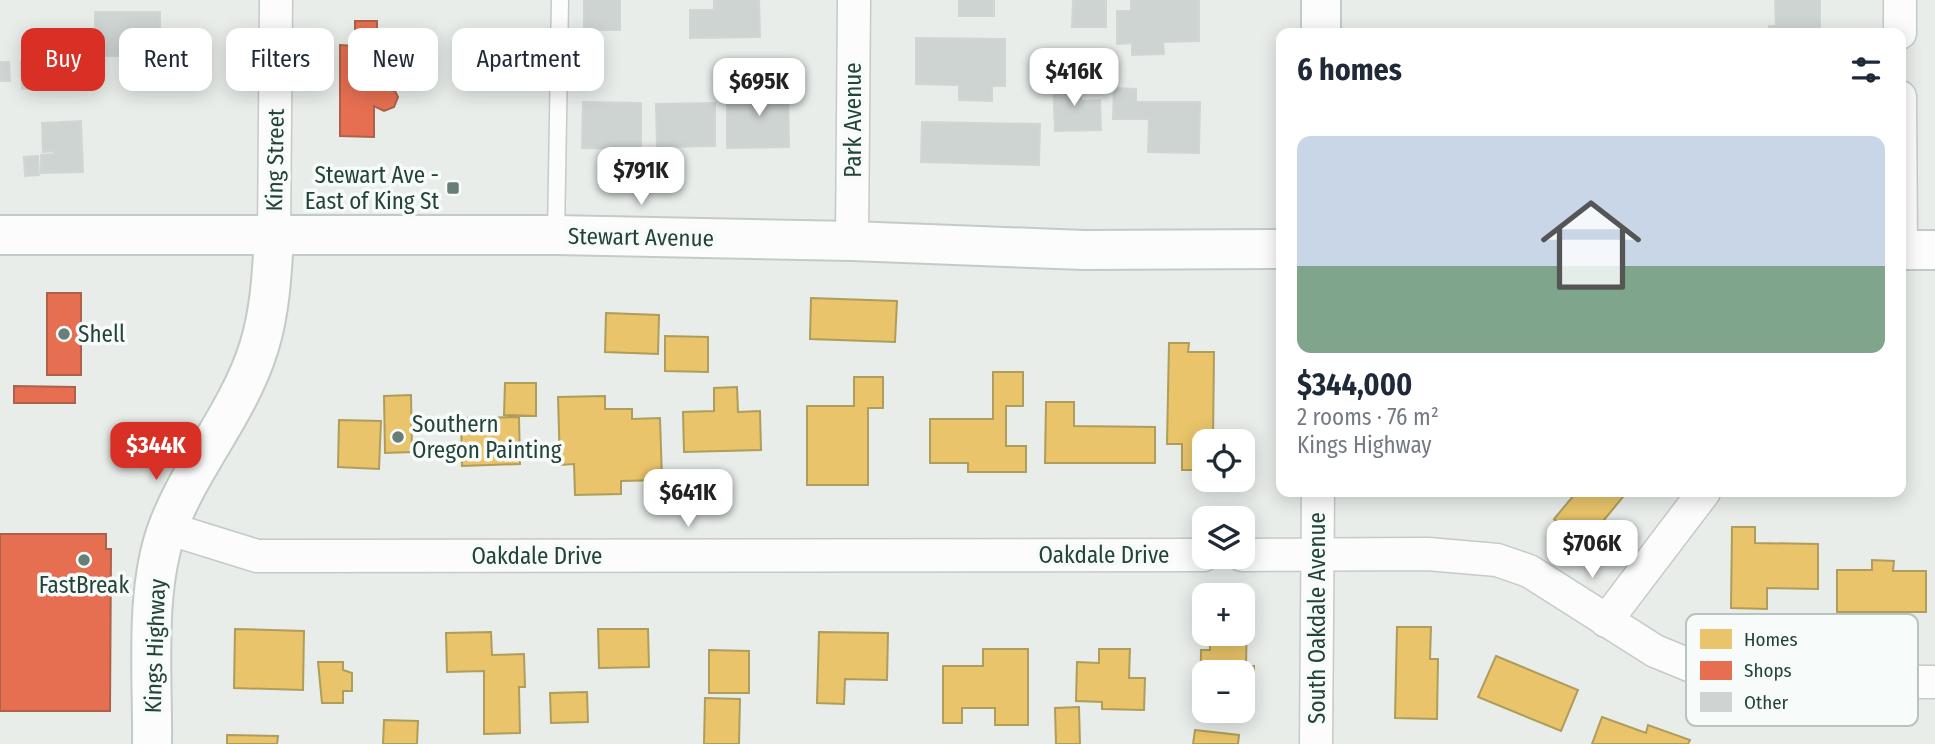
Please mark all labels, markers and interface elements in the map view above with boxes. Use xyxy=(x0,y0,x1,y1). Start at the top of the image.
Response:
chip: Buy xyxy=(21,28,105,91)
chip: Rent xyxy=(119,28,212,91)
chip: Filters xyxy=(226,28,334,91)
chip: New xyxy=(348,28,438,91)
chip: Apartment xyxy=(452,28,604,91)
pin: $416K xyxy=(1025,48,1123,108)
icon: filters xyxy=(1847,51,1885,89)
text: 6 homes xyxy=(1297,52,1402,88)
text: $416K xyxy=(1046,57,1102,85)
pin: $695K xyxy=(710,58,808,118)
street label: Park Avenue xyxy=(839,62,867,178)
text: $695K xyxy=(729,67,789,95)
street label: King Street xyxy=(260,108,290,212)
pin: $791K xyxy=(592,148,690,207)
text: $791K xyxy=(613,156,669,184)
place label: Stewart Ave - East of King St xyxy=(305,161,439,215)
marker: Stewart Ave - East of King St xyxy=(445,180,461,196)
icon: home xyxy=(1528,182,1654,308)
street label: Stewart Avenue xyxy=(568,222,714,252)
place label: Shell xyxy=(78,320,125,348)
marker: Shell xyxy=(56,326,72,342)
text: $344,000 xyxy=(1297,367,1412,403)
text: 2 rooms · 76 m² xyxy=(1297,403,1439,431)
place label: Southern Oregon Painting xyxy=(412,410,562,464)
pin: $344K xyxy=(107,422,205,482)
marker: Southern Oregon Painting xyxy=(390,429,406,445)
map controls xyxy=(1192,429,1255,723)
button: locate xyxy=(1192,429,1255,492)
text: $344K xyxy=(126,431,186,459)
text: Kings Highway xyxy=(1297,431,1432,459)
pin: $641K xyxy=(639,470,737,529)
text: $641K xyxy=(660,478,716,506)
button: layers xyxy=(1192,506,1255,569)
street label: South Oakdale Avenue xyxy=(1303,512,1331,724)
pin: $706K xyxy=(1543,520,1641,580)
text: $706K xyxy=(1563,529,1621,557)
street label: Oakdale Drive xyxy=(1039,541,1169,569)
street label: Oakdale Drive xyxy=(472,542,602,570)
marker: FastBreak xyxy=(76,552,92,568)
place label: FastBreak xyxy=(39,571,129,599)
street label: Kings Highway xyxy=(139,578,171,714)
button: + xyxy=(1192,583,1255,646)
legend xyxy=(1686,614,1918,726)
text: Homes xyxy=(1744,628,1798,651)
text: Shops xyxy=(1744,659,1792,682)
button: − xyxy=(1192,660,1255,723)
text: Other xyxy=(1744,691,1789,714)

